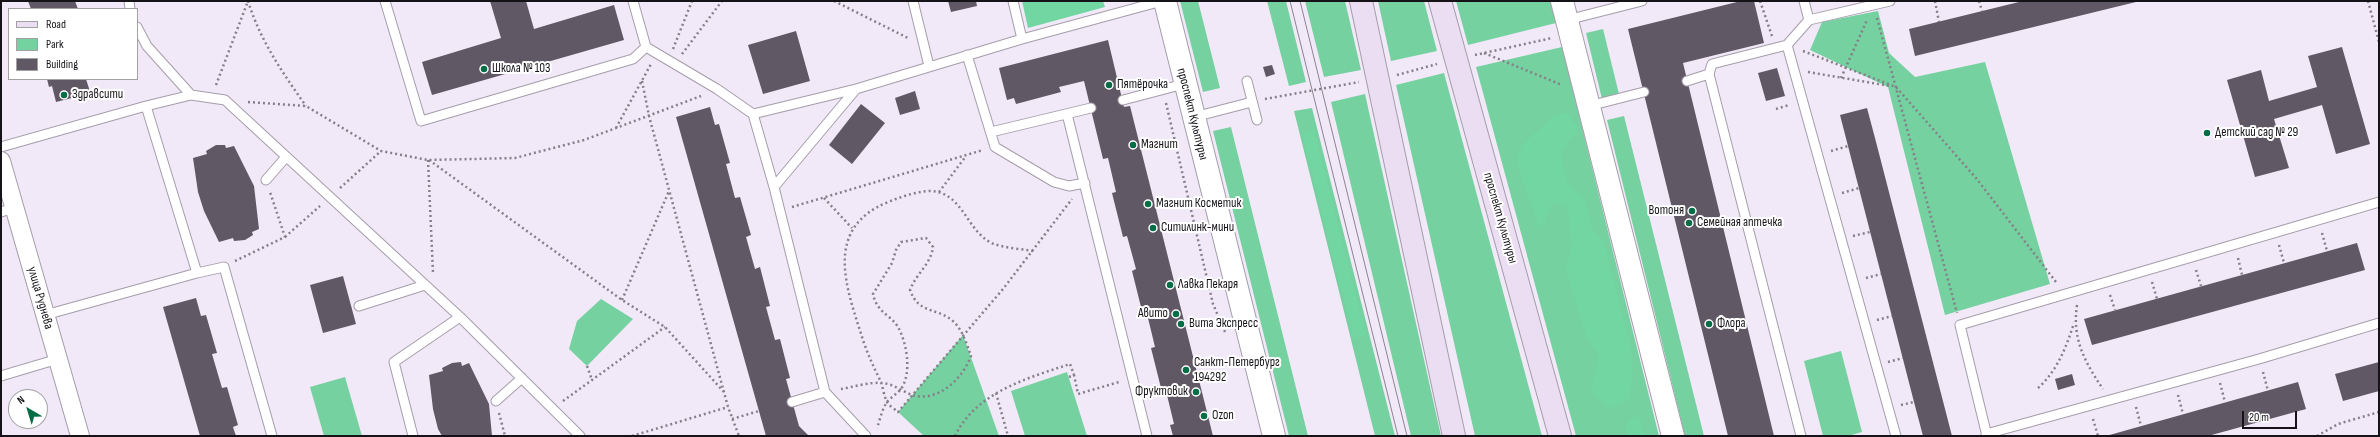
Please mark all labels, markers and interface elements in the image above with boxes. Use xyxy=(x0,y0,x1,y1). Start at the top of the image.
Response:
legend xyxy=(8,8,138,80)
text: Road xyxy=(46,17,66,32)
text: Park xyxy=(46,37,64,52)
text: Building xyxy=(46,57,78,72)
place label: Школа № 103 xyxy=(492,61,551,77)
marker: Школа № 103 xyxy=(479,64,489,74)
street label: проспект Культуры xyxy=(1173,67,1211,161)
place label: Пятёрочка xyxy=(1117,77,1168,93)
marker: Пятёрочка xyxy=(1104,80,1114,90)
place label: Здравсити xyxy=(72,87,123,103)
marker: Здравсити xyxy=(59,90,69,100)
place label: Детский сад № 29 xyxy=(2215,125,2298,141)
marker: Детский сад № 29 xyxy=(2202,128,2212,138)
place label: Магнит xyxy=(1141,137,1178,153)
marker: Магнит xyxy=(1128,140,1138,150)
street label: проспект Культуры xyxy=(1480,171,1520,265)
place label: Магнит Косметик xyxy=(1156,196,1241,212)
marker: Магнит Косметик xyxy=(1143,199,1153,209)
place label: Вотоня xyxy=(1649,203,1684,219)
marker: Вотоня xyxy=(1687,206,1697,216)
place label: Семейная аптечка xyxy=(1697,215,1782,231)
marker: Семейная аптечка xyxy=(1684,218,1694,228)
place label: Ситилинк-мини xyxy=(1161,220,1234,236)
marker: Ситилинк-мини xyxy=(1148,223,1158,233)
street label: улица Руднева xyxy=(24,265,56,331)
place label: Лавка Пекаря xyxy=(1178,277,1238,293)
marker: Лавка Пекаря xyxy=(1165,280,1175,290)
place label: Авито xyxy=(1138,306,1168,322)
marker: Авито xyxy=(1171,309,1181,319)
place label: Вита Экспресс xyxy=(1189,316,1258,332)
place label: Флора xyxy=(1717,316,1746,332)
marker: Вита Экспресс xyxy=(1176,319,1186,329)
marker: Флора xyxy=(1704,319,1714,329)
place label: Санкт-Петербург 194292 xyxy=(1194,355,1280,386)
marker: Санкт-Петербург 194292 xyxy=(1181,365,1191,375)
place label: Фруктовик xyxy=(1135,384,1188,400)
marker: Фруктовик xyxy=(1191,387,1201,397)
north arrow xyxy=(8,389,48,429)
text: N xyxy=(15,393,27,407)
scale bar xyxy=(2244,403,2299,429)
place label: Ozon xyxy=(1212,408,1234,424)
text: 20 m xyxy=(2249,410,2269,425)
marker: Ozon xyxy=(1199,411,1209,421)

